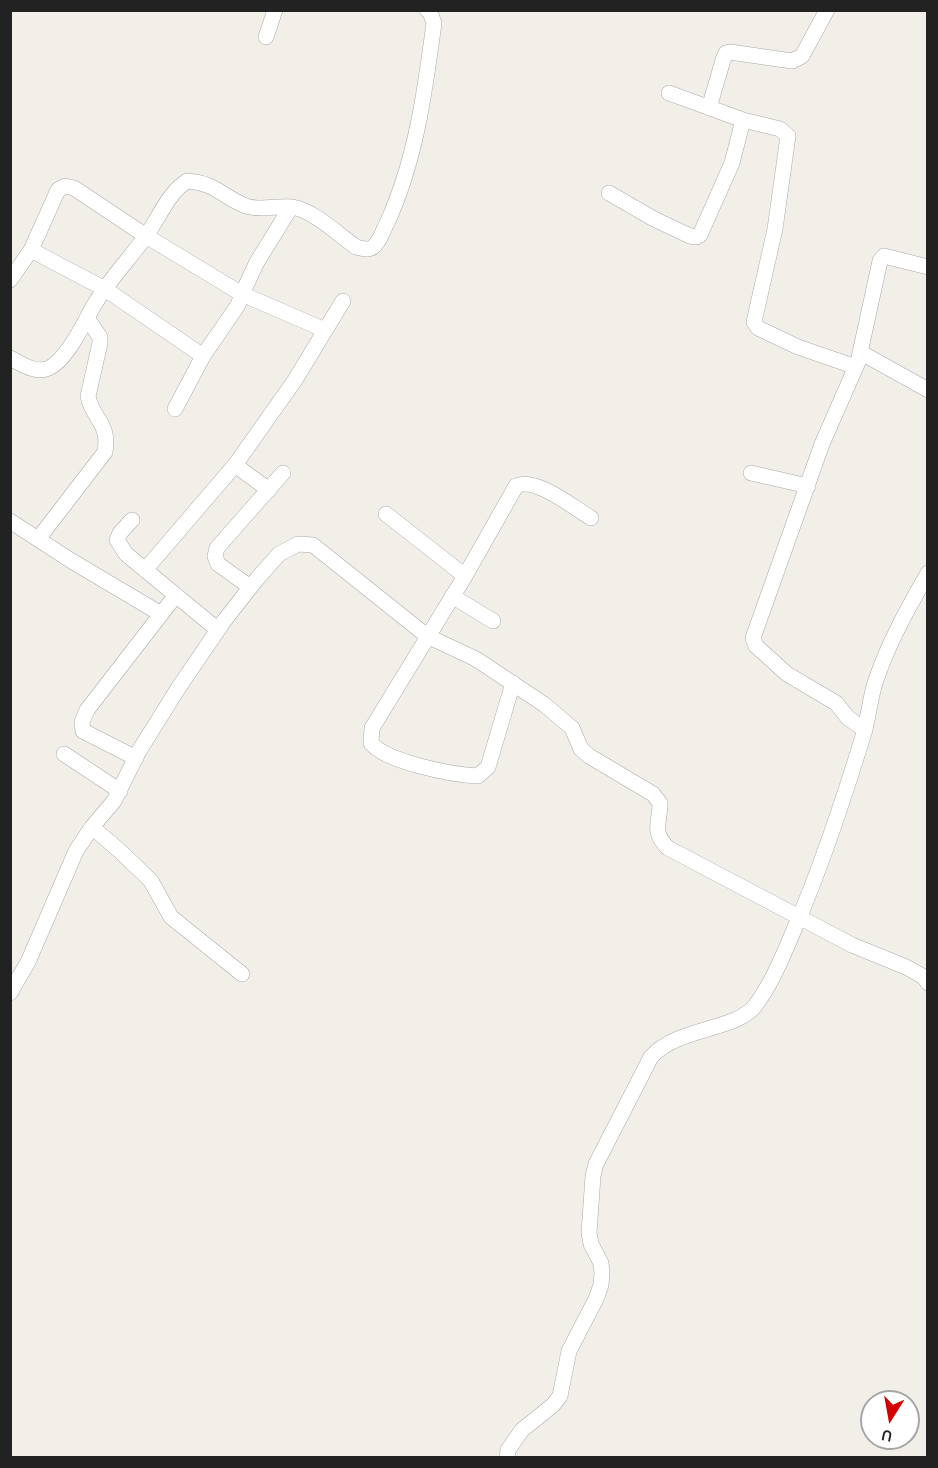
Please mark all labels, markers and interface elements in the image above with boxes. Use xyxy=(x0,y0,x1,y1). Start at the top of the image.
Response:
north arrow xyxy=(860,1390,920,1450)
text: U xyxy=(880,1426,894,1447)

